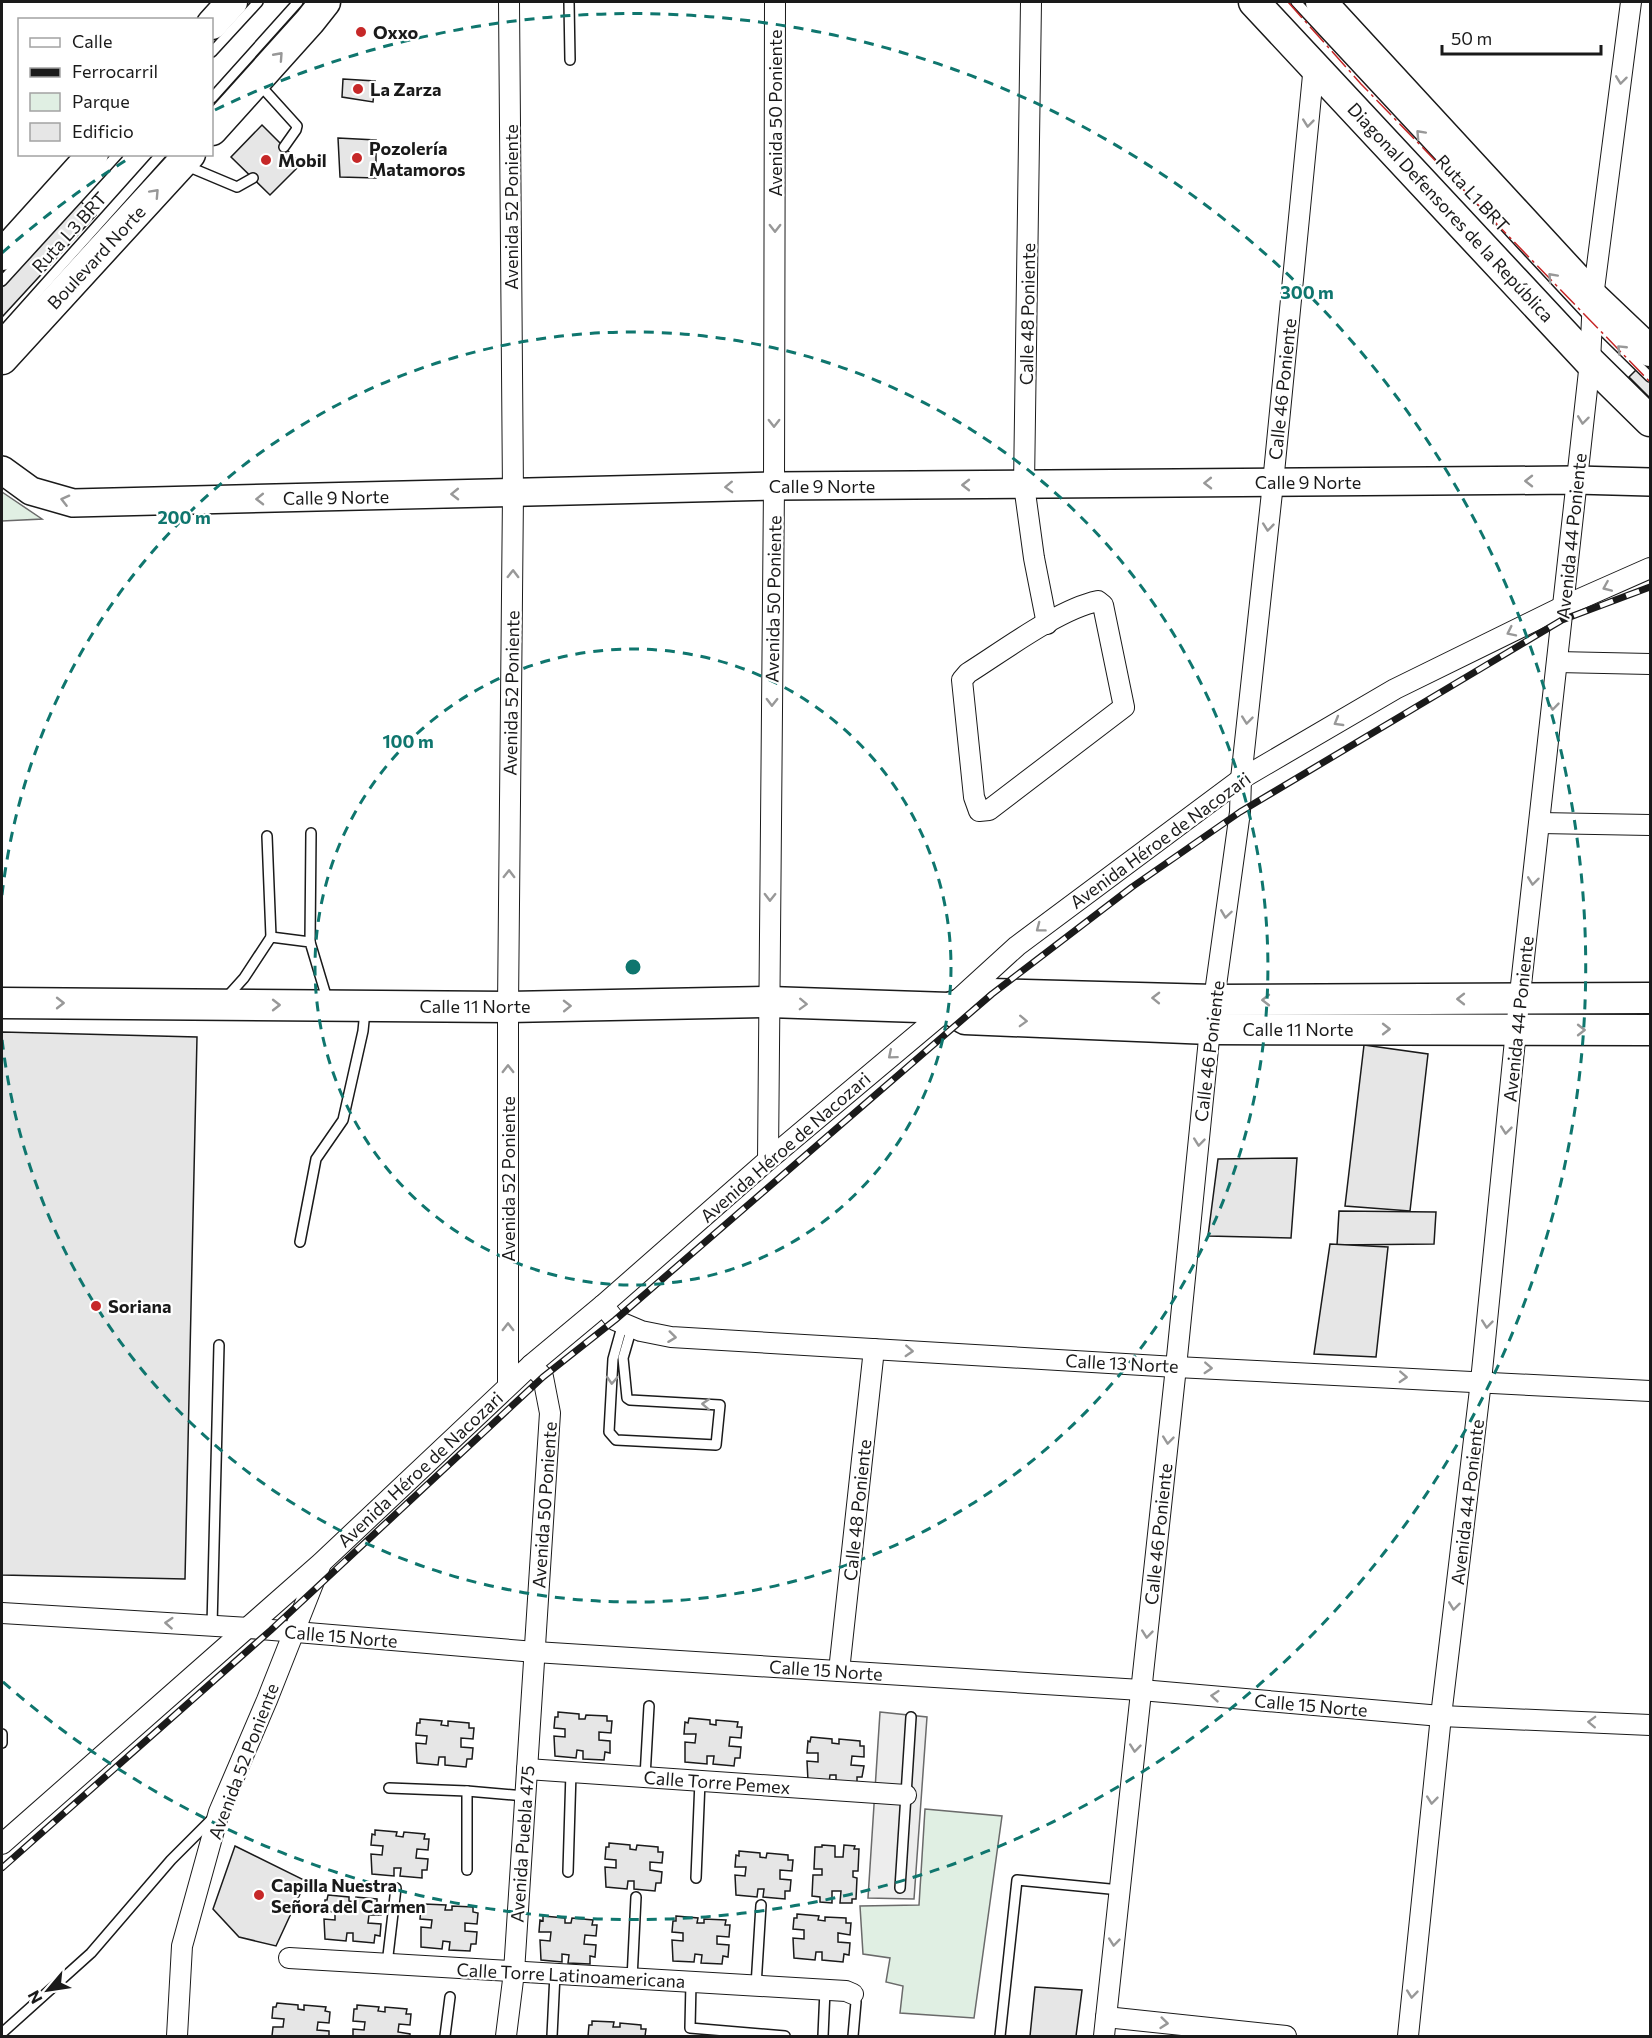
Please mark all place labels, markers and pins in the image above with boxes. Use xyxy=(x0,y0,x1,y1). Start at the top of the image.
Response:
place label: Oxxo xyxy=(373,21,418,43)
marker: Oxxo xyxy=(354,25,368,39)
place label: La Zarza xyxy=(370,78,441,100)
marker: La Zarza xyxy=(351,82,365,96)
place label: Pozolería Matamoros xyxy=(369,137,465,180)
place label: Mobil xyxy=(278,149,327,171)
marker: Pozolería Matamoros xyxy=(350,151,364,165)
marker: Mobil xyxy=(259,153,273,167)
centre of rings xyxy=(623,957,643,977)
place label: Soriana xyxy=(108,1295,171,1317)
marker: Soriana xyxy=(89,1299,103,1313)
place label: Capilla Nuestra Señora del Carmen xyxy=(271,1874,426,1917)
marker: Capilla Nuestra Señora del Carmen xyxy=(252,1888,266,1902)

